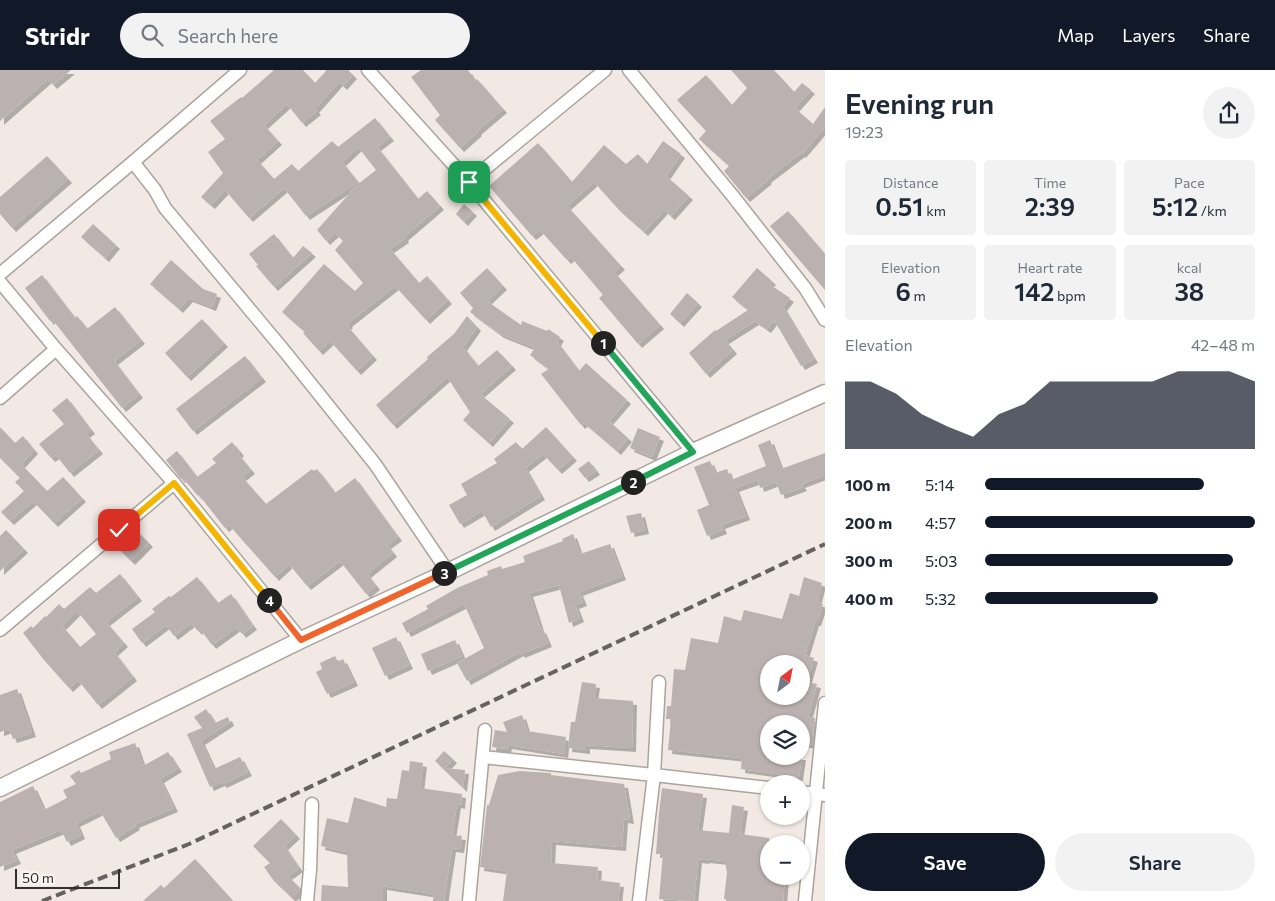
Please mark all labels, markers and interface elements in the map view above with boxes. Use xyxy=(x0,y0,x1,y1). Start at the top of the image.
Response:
search box xyxy=(120,13,470,58)
text: Stridr xyxy=(25,21,90,50)
icon: search xyxy=(138,21,166,49)
text: Search here xyxy=(178,24,278,47)
text: Map xyxy=(1057,24,1094,46)
text: Layers xyxy=(1122,24,1175,46)
text: Share xyxy=(1203,24,1250,46)
text: Evening run xyxy=(845,86,994,120)
button: share xyxy=(1203,87,1255,139)
text: 19:23 xyxy=(845,122,883,141)
pin xyxy=(448,161,490,203)
icon: arrive xyxy=(455,168,483,196)
text: Distance xyxy=(883,174,938,191)
text: Time xyxy=(1034,174,1066,191)
text: Pace xyxy=(1174,174,1205,191)
text: 0.51 xyxy=(875,191,923,221)
text: 2:39 xyxy=(1025,191,1075,221)
text: 5:12 xyxy=(1152,191,1198,221)
text: km xyxy=(923,202,946,219)
text: /km xyxy=(1198,202,1227,219)
text: Elevation xyxy=(881,259,940,276)
text: Heart rate xyxy=(1017,259,1083,276)
text: kcal xyxy=(1177,259,1202,276)
text: 6 xyxy=(896,276,911,306)
text: 142 xyxy=(1014,276,1054,306)
text: 38 xyxy=(1174,276,1204,306)
text: m xyxy=(911,287,926,304)
text: bpm xyxy=(1054,287,1086,304)
pin: 1 xyxy=(590,330,616,356)
text: 1 xyxy=(600,335,607,352)
text: Elevation xyxy=(845,335,913,354)
text: 42–48 m xyxy=(1191,335,1255,354)
pin: 2 xyxy=(620,470,646,494)
text: 2 xyxy=(630,474,637,491)
text: 100 m xyxy=(845,475,891,494)
text: 5:14 xyxy=(925,475,954,494)
pin xyxy=(98,509,140,551)
text: 200 m xyxy=(845,513,892,532)
text: 4:57 xyxy=(925,513,956,532)
icon: check xyxy=(105,516,133,544)
text: 300 m xyxy=(845,551,893,570)
text: 5:03 xyxy=(925,551,958,570)
pin: 3 xyxy=(432,560,456,586)
text: 3 xyxy=(440,565,449,582)
pin: 4 xyxy=(256,588,282,612)
text: 400 m xyxy=(845,589,893,608)
text: 5:32 xyxy=(925,589,956,608)
text: 4 xyxy=(265,592,274,609)
north arrow xyxy=(760,655,810,705)
map controls xyxy=(760,655,810,885)
button: layers xyxy=(760,715,810,765)
button: + xyxy=(760,775,810,825)
button: Save xyxy=(845,833,1045,891)
button: Share xyxy=(1055,833,1255,891)
button: − xyxy=(760,835,810,885)
scale bar xyxy=(15,866,120,889)
text: 50 m xyxy=(22,869,54,886)

